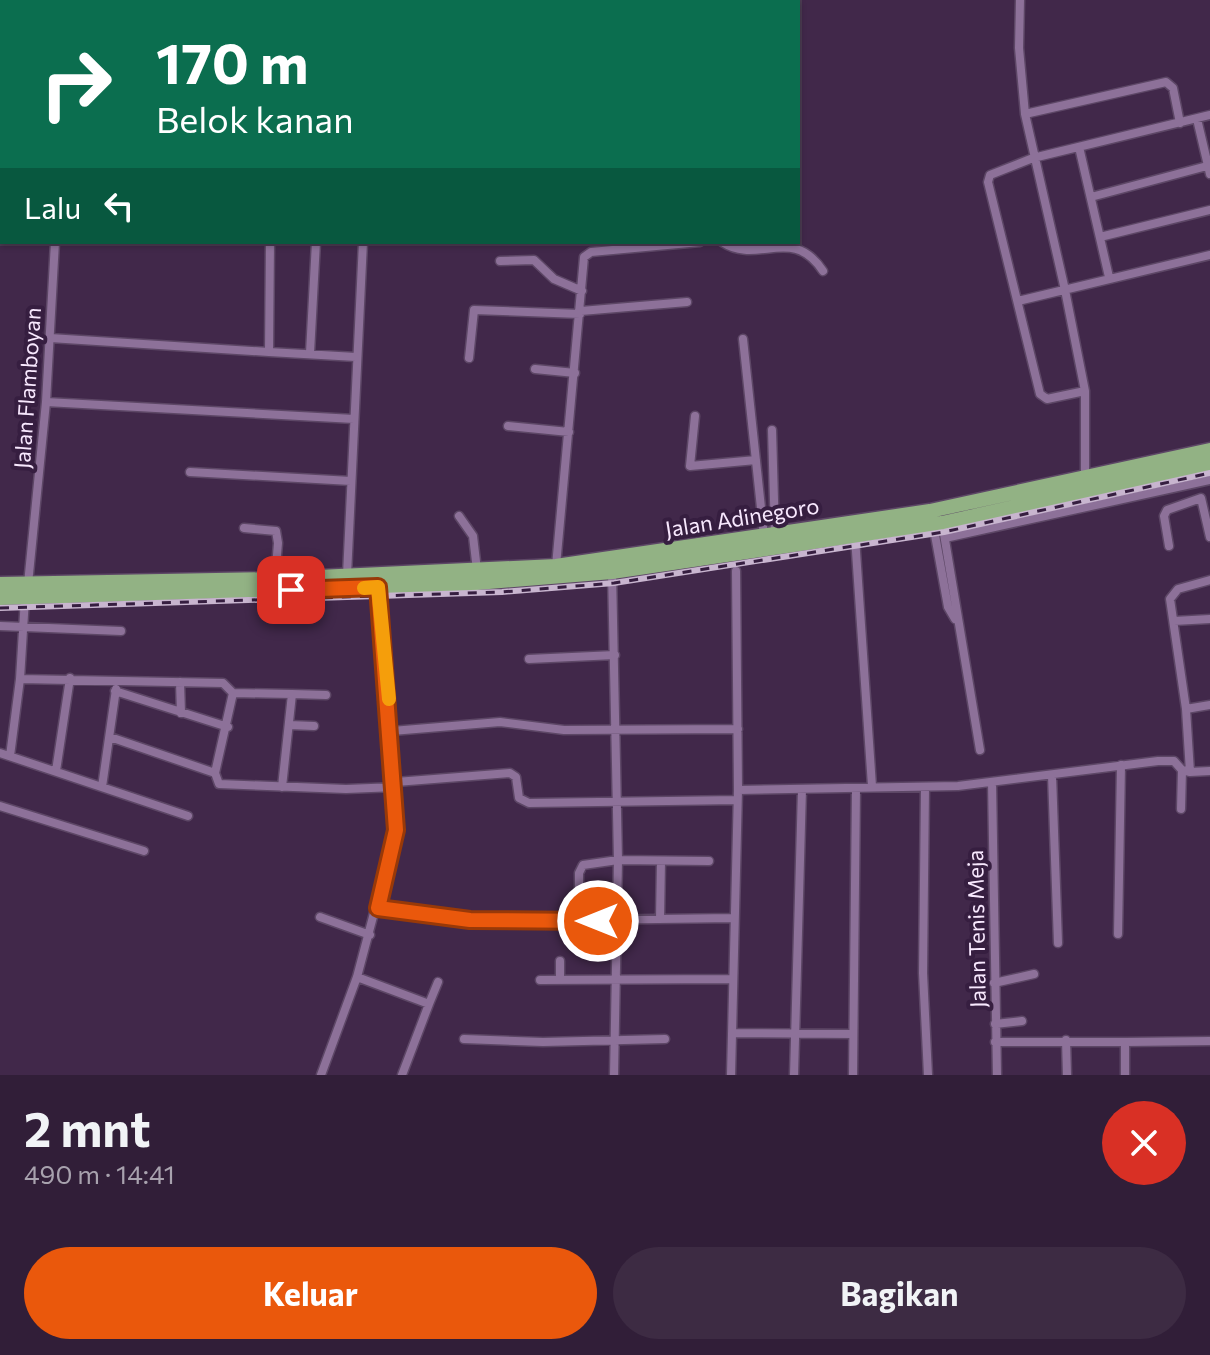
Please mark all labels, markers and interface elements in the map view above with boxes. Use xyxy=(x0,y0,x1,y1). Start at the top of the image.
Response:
text: 170 m xyxy=(156,27,309,96)
icon: right xyxy=(24,32,128,136)
text: Belok kanan xyxy=(156,96,354,140)
icon: left xyxy=(97,184,141,228)
text: Lalu xyxy=(24,188,81,225)
street label: Jalan Flamboyan xyxy=(8,306,46,470)
street label: Jalan Adinegoro xyxy=(663,492,821,542)
pin xyxy=(257,556,325,624)
icon: arrive xyxy=(269,568,313,612)
street label: Jalan Tenis Meja xyxy=(961,850,991,1008)
position arrow xyxy=(556,879,640,963)
text: 2 mnt xyxy=(24,1098,150,1157)
button: close xyxy=(1102,1101,1186,1185)
text: 490 m · 14:41 xyxy=(24,1158,175,1189)
button: Keluar xyxy=(24,1247,597,1339)
button: Bagikan xyxy=(613,1247,1186,1339)

